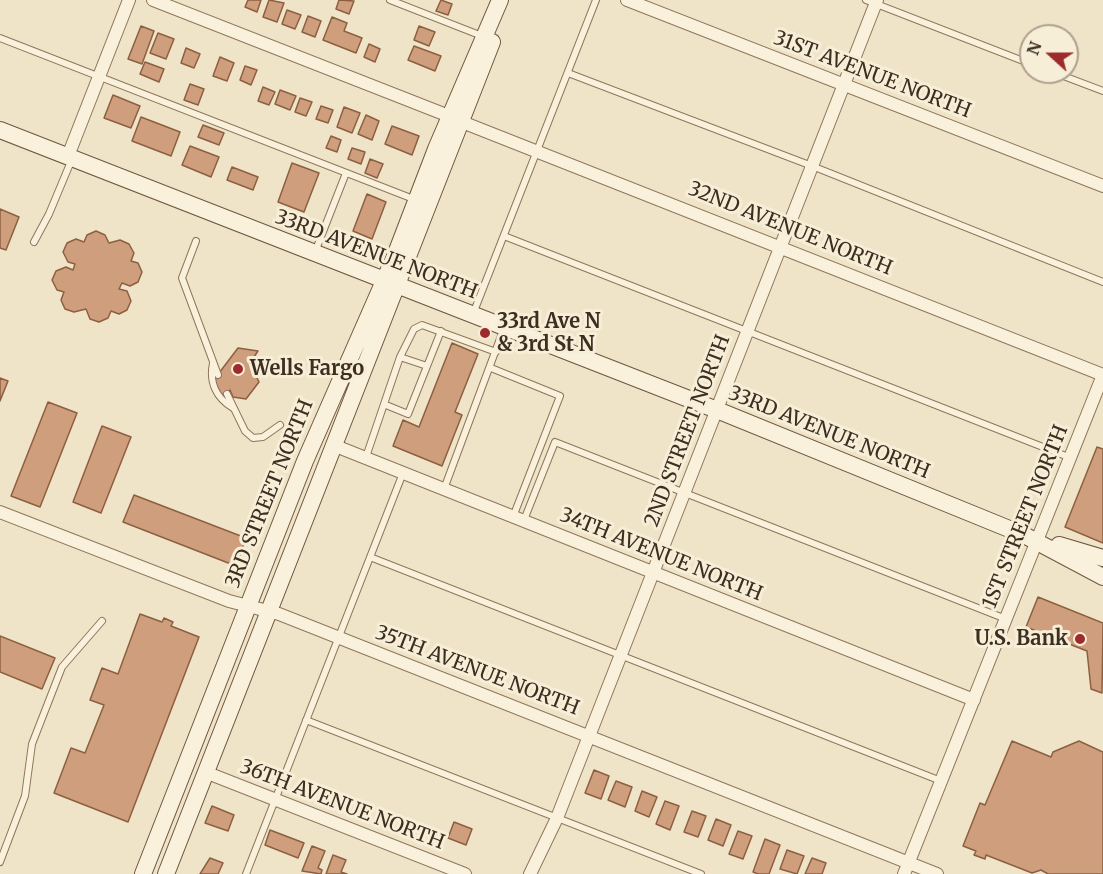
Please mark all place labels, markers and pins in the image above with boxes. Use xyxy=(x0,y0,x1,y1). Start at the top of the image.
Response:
place label: 33rd Ave N & 3rd St N xyxy=(497,310,601,357)
marker: 33rd Ave N & 3rd St N xyxy=(478,326,492,340)
place label: Wells Fargo xyxy=(250,357,364,381)
marker: Wells Fargo xyxy=(231,362,245,376)
place label: U.S. Bank xyxy=(975,627,1068,651)
marker: U.S. Bank xyxy=(1073,632,1087,646)

